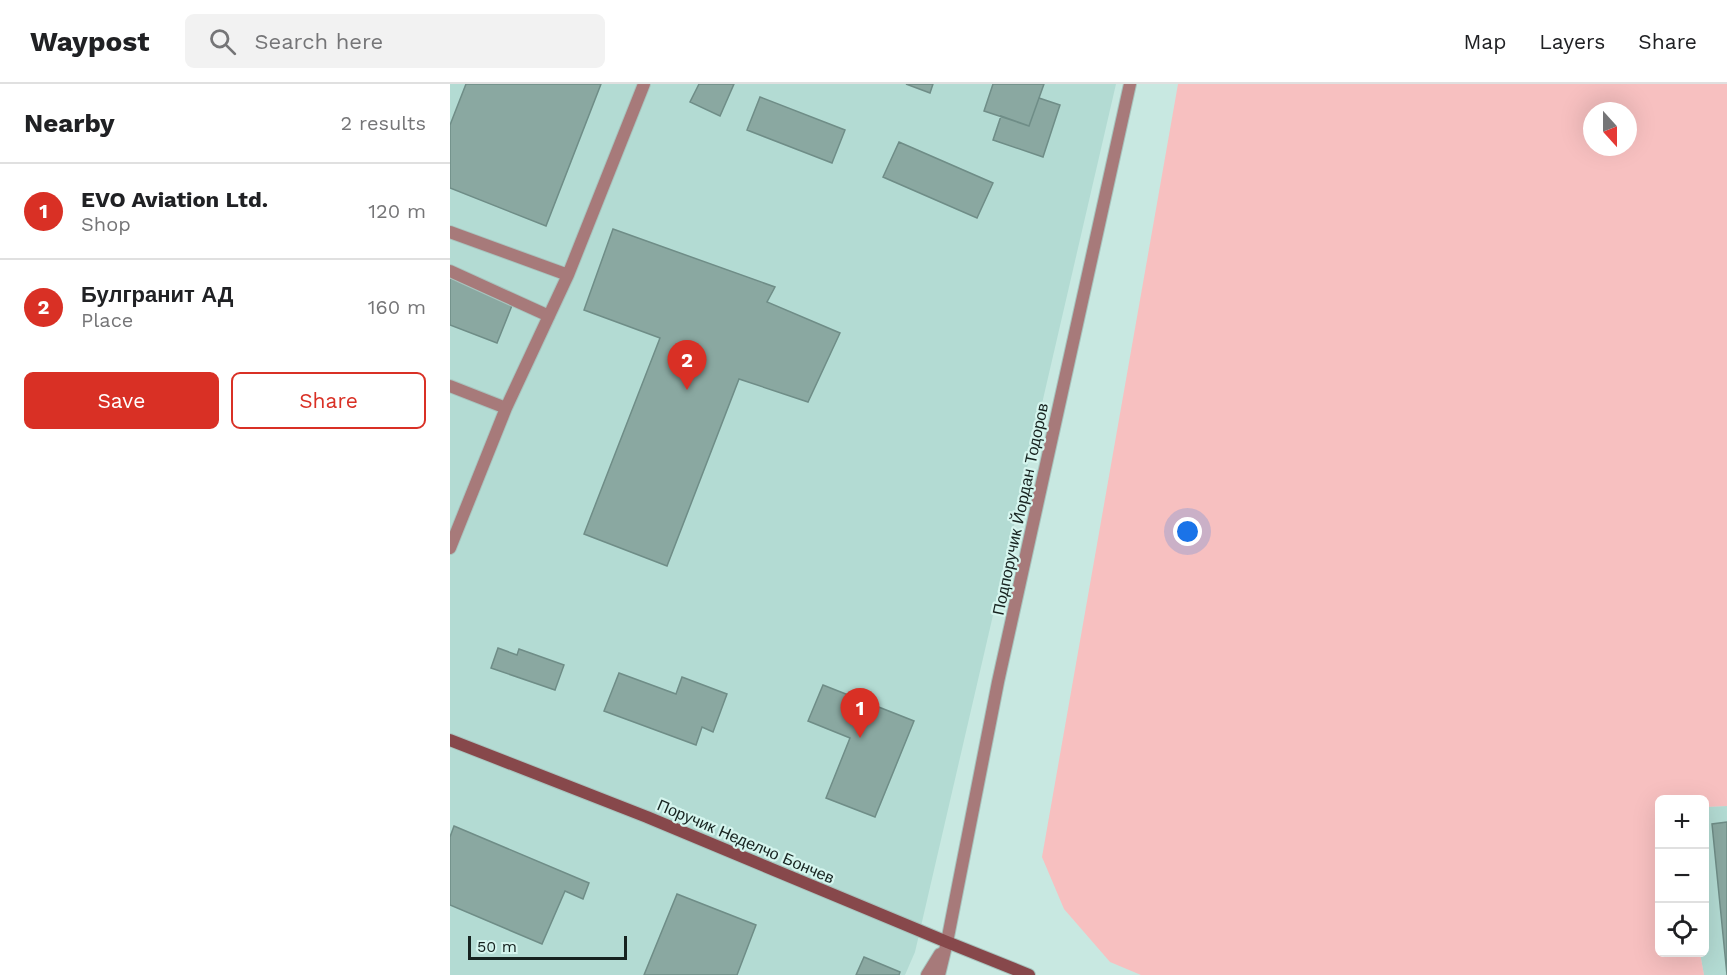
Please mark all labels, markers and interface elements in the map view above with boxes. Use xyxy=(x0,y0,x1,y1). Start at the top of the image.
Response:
search box xyxy=(185,14,605,68)
text: Waypost xyxy=(30,25,149,58)
icon: search xyxy=(206,25,239,58)
text: Search here xyxy=(254,29,383,54)
text: Map xyxy=(1463,29,1506,54)
text: Layers xyxy=(1539,29,1605,54)
text: Share xyxy=(1638,29,1697,54)
north arrow xyxy=(1583,102,1637,156)
text: Nearby xyxy=(24,108,115,138)
text: 2 results xyxy=(341,111,426,135)
text: EVO Aviation Ltd. xyxy=(81,187,268,212)
text: 1 xyxy=(39,199,48,223)
text: 120 m xyxy=(368,199,426,223)
text: Shop xyxy=(81,212,131,236)
text: Булгранит АД xyxy=(81,282,234,307)
text: 2 xyxy=(38,295,49,319)
text: 160 m xyxy=(368,295,426,319)
text: Place xyxy=(81,308,133,332)
pin: 2 xyxy=(668,340,706,390)
button: Save xyxy=(24,372,219,429)
button: Share xyxy=(231,372,426,429)
street label: Подпоручик Йордан Тодоров xyxy=(989,401,1052,617)
your location xyxy=(1173,517,1202,546)
pin: 1 xyxy=(840,688,880,738)
map controls xyxy=(1655,795,1709,957)
button: + xyxy=(1655,795,1709,849)
street label: Поручик Неделчо Бончев xyxy=(655,796,837,887)
button: − xyxy=(1655,849,1709,903)
button: locate xyxy=(1655,903,1709,957)
scale bar xyxy=(468,933,627,960)
text: 50 m xyxy=(477,937,517,956)

